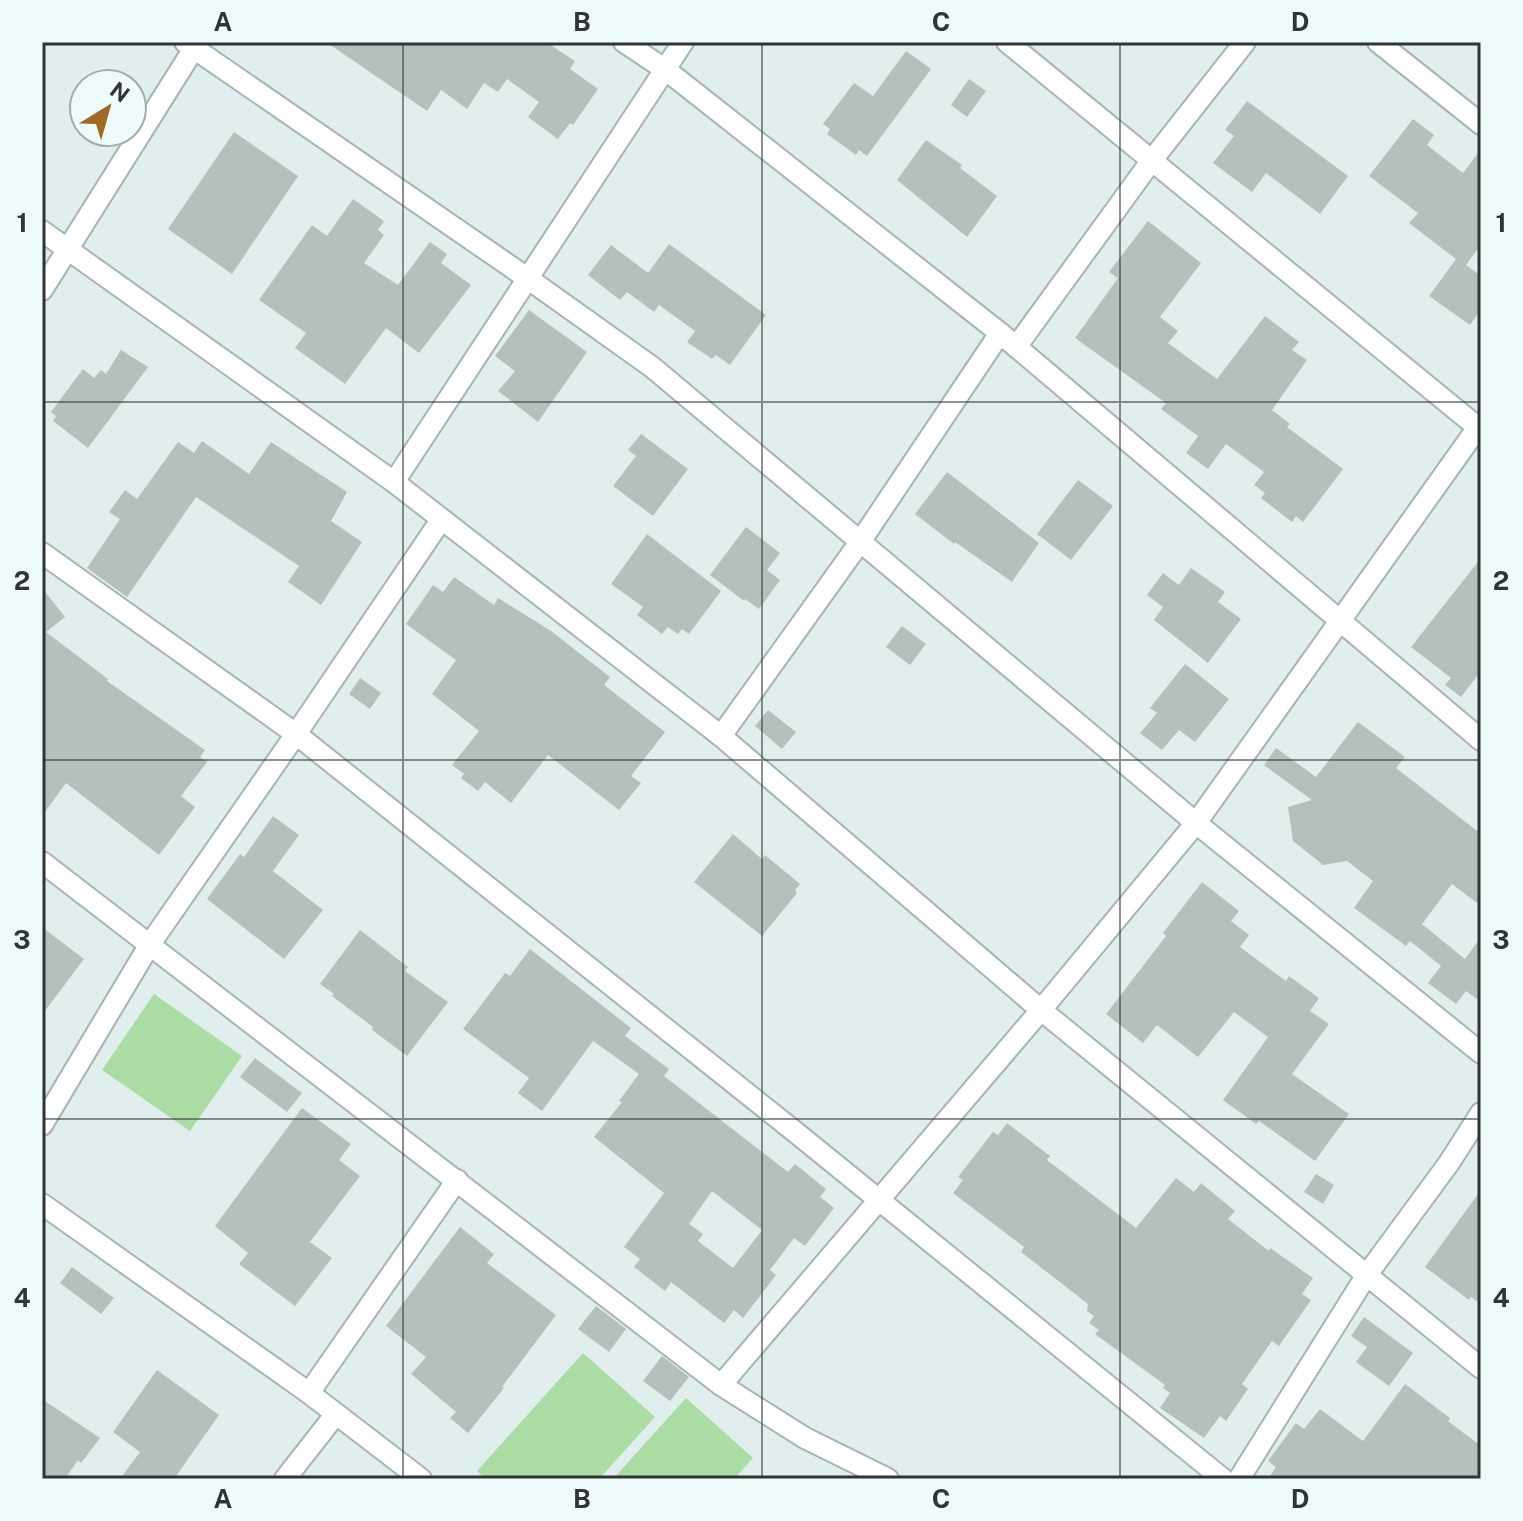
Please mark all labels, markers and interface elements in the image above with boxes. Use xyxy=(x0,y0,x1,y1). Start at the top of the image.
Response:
text: A xyxy=(214,6,233,37)
text: B xyxy=(573,6,591,37)
text: C xyxy=(932,6,950,37)
text: D xyxy=(1291,6,1309,37)
north arrow xyxy=(68,68,148,148)
text: N xyxy=(105,76,135,108)
text: 1 xyxy=(16,207,28,238)
text: 1 xyxy=(1495,207,1507,238)
text: 2 xyxy=(14,565,30,596)
text: 2 xyxy=(1493,565,1509,596)
text: 3 xyxy=(13,924,31,955)
text: 3 xyxy=(1492,924,1510,955)
text: 4 xyxy=(13,1282,31,1313)
text: 4 xyxy=(1492,1282,1510,1313)
text: A xyxy=(214,1483,233,1514)
text: B xyxy=(573,1483,591,1514)
text: C xyxy=(932,1483,950,1514)
text: D xyxy=(1291,1483,1309,1514)

